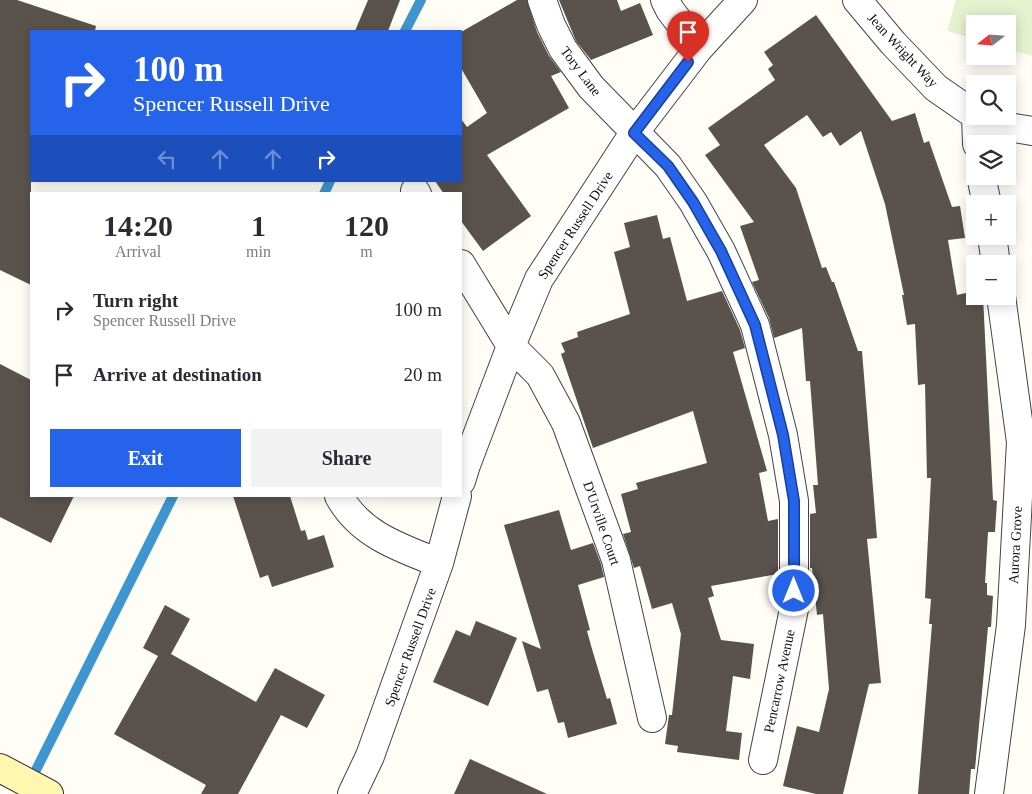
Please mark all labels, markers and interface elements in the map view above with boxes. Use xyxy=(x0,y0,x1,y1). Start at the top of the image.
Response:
street label: Jean Wright Way xyxy=(864,10,941,90)
pin xyxy=(667,11,709,62)
north arrow xyxy=(966,15,1016,65)
map controls xyxy=(966,15,1016,305)
icon: arrive xyxy=(674,18,702,46)
street label: Tory Lane xyxy=(557,44,604,99)
icon: right xyxy=(50,50,115,115)
text: 100 m xyxy=(133,50,223,89)
button: search xyxy=(966,75,1016,125)
text: Spencer Russell Drive xyxy=(133,91,330,116)
button: layers xyxy=(966,135,1016,185)
icon: left xyxy=(153,145,181,173)
icon: ahead xyxy=(206,145,234,173)
icon: ahead xyxy=(259,145,287,173)
icon: right xyxy=(312,145,340,173)
street label: Spencer Russell Drive xyxy=(535,169,616,282)
button: + xyxy=(966,195,1016,245)
text: 14:20 xyxy=(103,209,173,242)
text: 1 xyxy=(251,209,266,242)
text: 120 xyxy=(344,209,389,242)
text: Arrival xyxy=(115,243,161,260)
text: min xyxy=(246,243,271,260)
text: m xyxy=(360,243,373,260)
button: − xyxy=(966,255,1016,305)
text: Turn right xyxy=(93,290,178,311)
icon: right xyxy=(50,296,78,324)
text: 100 m xyxy=(394,299,442,320)
text: Spencer Russell Drive xyxy=(93,312,236,329)
icon: arrive xyxy=(50,361,78,389)
text: Arrive at destination xyxy=(93,364,262,385)
text: 20 m xyxy=(403,364,442,385)
button: Exit xyxy=(50,429,241,487)
button: Share xyxy=(251,429,442,487)
street label: D'Urville Court xyxy=(580,479,623,567)
street label: Aurora Grove xyxy=(1006,506,1025,584)
position arrow xyxy=(767,564,819,616)
street label: Spencer Russell Drive xyxy=(382,586,439,709)
street label: Pencarrow Avenue xyxy=(761,628,798,734)

